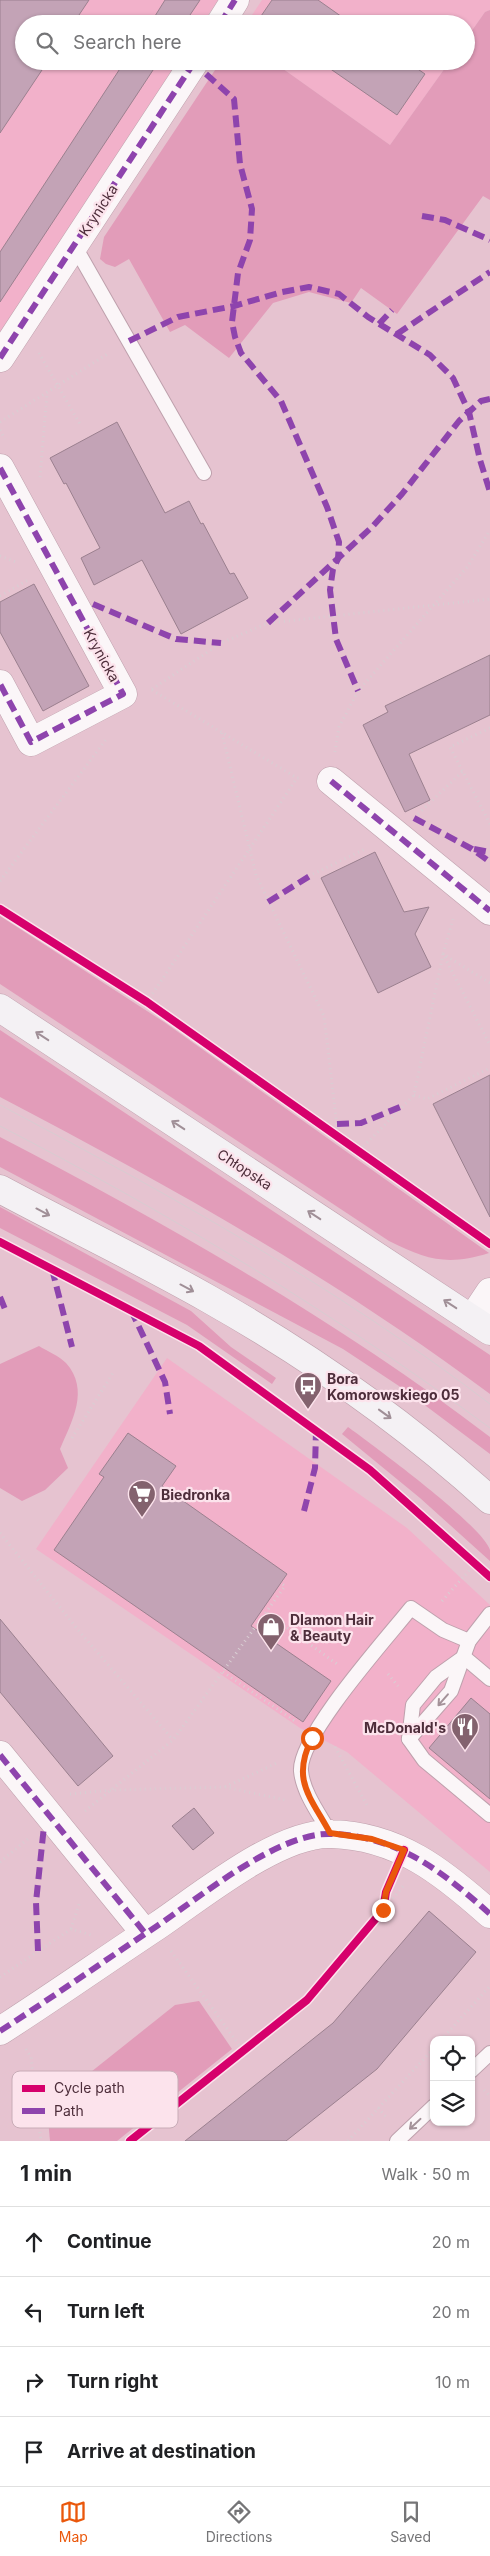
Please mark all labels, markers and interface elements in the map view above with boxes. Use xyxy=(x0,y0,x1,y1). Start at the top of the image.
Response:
search box xyxy=(15,15,475,70)
icon: search xyxy=(33,29,61,57)
text: Search here xyxy=(73,31,182,54)
street label: Krynicka xyxy=(75,181,121,239)
street label: Krynicka xyxy=(81,626,123,684)
one-way arrow xyxy=(36,1031,50,1041)
one-way arrow xyxy=(171,1120,185,1130)
street label: Chłopska xyxy=(214,1145,276,1193)
one-way arrow xyxy=(35,1208,50,1217)
one-way arrow xyxy=(307,1209,321,1219)
one-way arrow xyxy=(179,1283,194,1293)
one-way arrow xyxy=(443,1299,457,1309)
place label: Bora Komorowskiego 05 xyxy=(327,1370,459,1403)
bus stop icon: Bora Komorowskiego 05 xyxy=(293,1371,323,1410)
one-way arrow xyxy=(378,1409,392,1419)
supermarket icon: Biedronka xyxy=(127,1479,157,1518)
place label: Biedronka xyxy=(161,1486,230,1503)
place label: DIamon Hair & Beauty xyxy=(290,1611,374,1644)
shop icon: DIamon Hair & Beauty xyxy=(256,1612,286,1651)
one-way arrow xyxy=(438,1693,449,1706)
restaurant icon: McDonald's xyxy=(450,1712,480,1751)
place label: McDonald's xyxy=(364,1719,446,1736)
route start xyxy=(301,1727,324,1750)
route end xyxy=(372,1899,395,1922)
map controls xyxy=(430,2036,475,2126)
button: locate xyxy=(430,2036,475,2081)
legend xyxy=(12,2071,178,2128)
text: Cycle path xyxy=(54,2079,125,2096)
button: layers xyxy=(430,2081,475,2126)
text: Path xyxy=(54,2102,84,2119)
one-way arrow xyxy=(409,2118,422,2130)
text: 1 min xyxy=(20,2161,72,2186)
text: Walk · 50 m xyxy=(381,2164,470,2184)
icon: ahead xyxy=(20,2228,48,2256)
text: Continue xyxy=(67,2230,152,2253)
text: 20 m xyxy=(432,2232,470,2252)
icon: left xyxy=(20,2298,48,2326)
text: Turn left xyxy=(67,2300,145,2323)
text: 20 m xyxy=(432,2302,470,2322)
icon: right xyxy=(20,2368,48,2396)
text: Turn right xyxy=(67,2370,158,2393)
text: 10 m xyxy=(435,2372,470,2392)
icon: arrive xyxy=(20,2438,48,2466)
text: Arrive at destination xyxy=(67,2440,256,2463)
tab: Map xyxy=(59,2498,88,2545)
tab: Directions xyxy=(206,2498,272,2545)
tab: Saved xyxy=(390,2498,431,2545)

